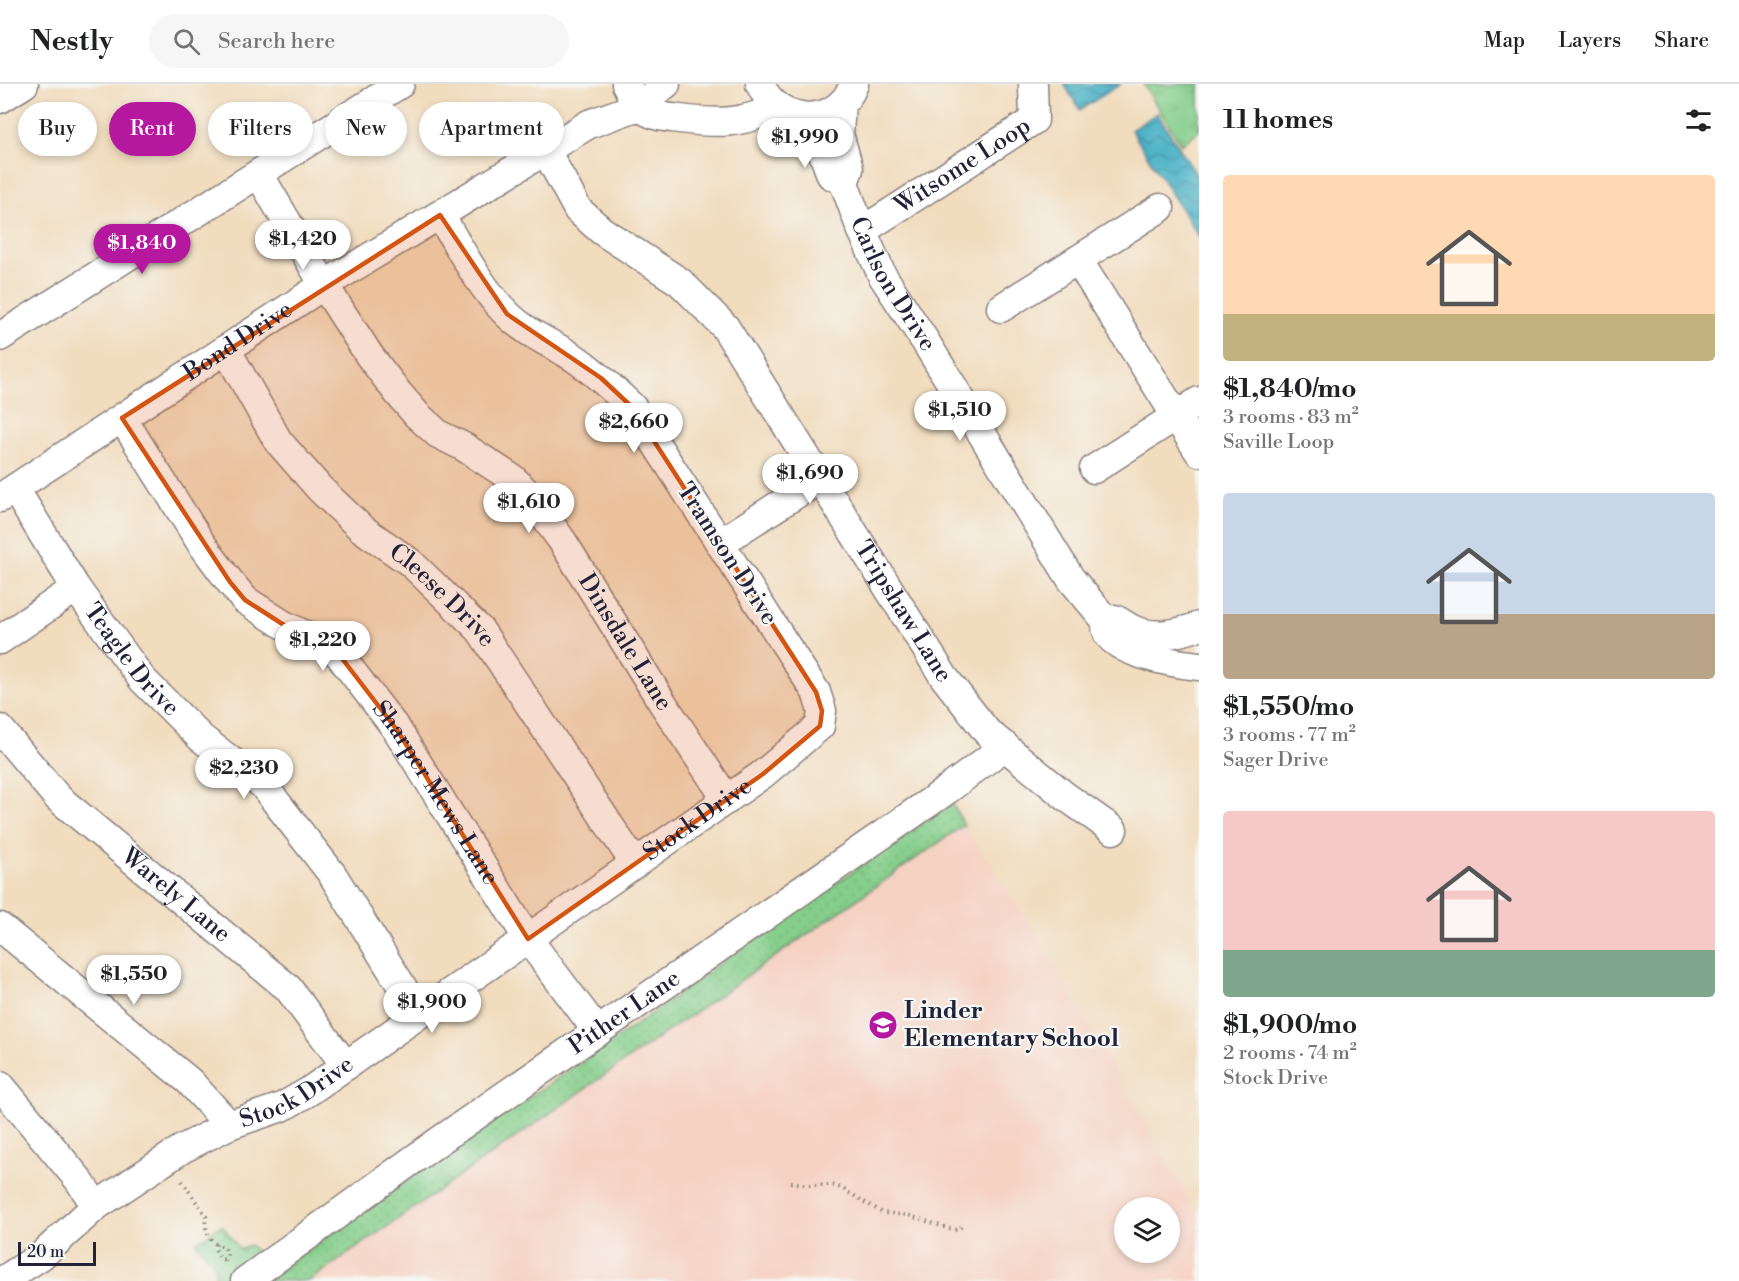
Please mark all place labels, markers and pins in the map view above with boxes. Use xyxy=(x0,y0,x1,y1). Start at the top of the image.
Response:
pin: $1,990 xyxy=(756,118,854,169)
pin: $1,420 xyxy=(254,220,352,271)
pin: $1,840 xyxy=(93,224,191,275)
pin: $1,510 xyxy=(911,391,1009,442)
pin: $2,660 xyxy=(585,403,683,454)
pin: $1,690 xyxy=(761,454,859,505)
pin: $1,610 xyxy=(480,483,578,534)
pin: $1,220 xyxy=(274,621,372,672)
pin: $2,230 xyxy=(195,749,293,800)
pin: $1,550 xyxy=(85,955,183,1006)
pin: $1,900 xyxy=(383,983,481,1034)
place label: Linder Elementary School xyxy=(904,996,1119,1054)
school or university icon: Linder Elementary School xyxy=(867,1009,899,1041)

